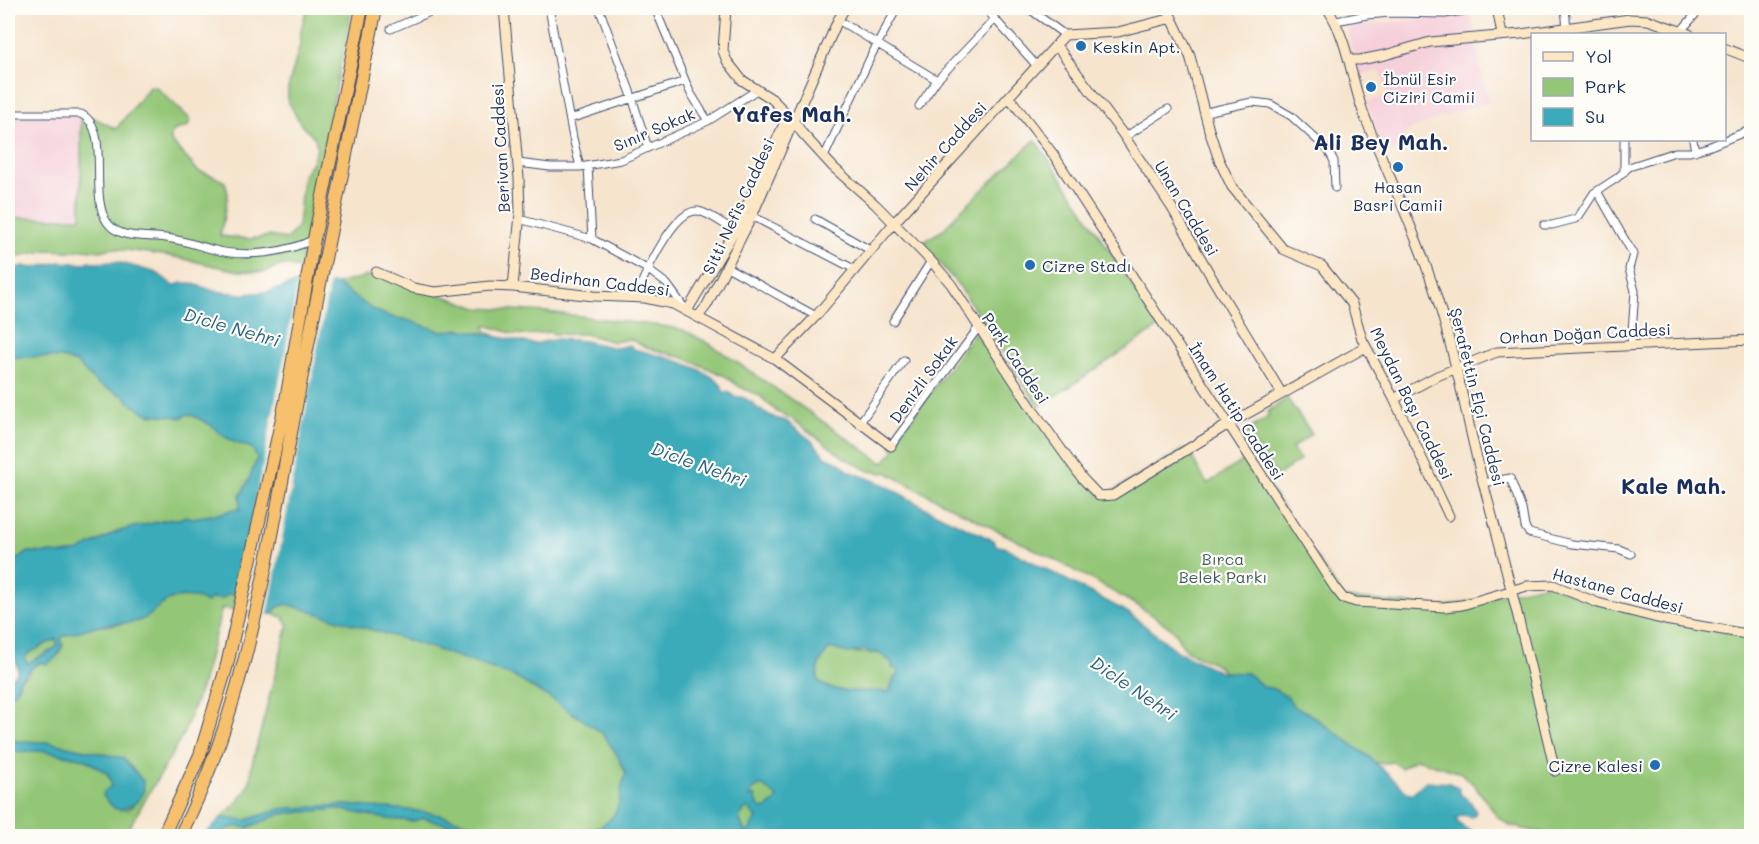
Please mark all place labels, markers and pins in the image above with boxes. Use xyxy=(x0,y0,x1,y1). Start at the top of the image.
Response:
place label: Keskin Apt. xyxy=(1093,36,1181,57)
marker: Keskin Apt. xyxy=(1074,39,1088,53)
place label: İbnül Esir Ciziri Camii xyxy=(1383,68,1475,107)
marker: İbnül Esir Ciziri Camii xyxy=(1364,80,1378,94)
marker: Hasan Basri Camii xyxy=(1391,160,1405,174)
place label: Hasan Basri Camii xyxy=(1353,176,1443,215)
place label: Cizre Stadı xyxy=(1042,255,1131,276)
marker: Cizre Stadı xyxy=(1023,258,1037,272)
place label: Cizre Kalesi xyxy=(1548,755,1643,776)
marker: Cizre Kalesi xyxy=(1648,758,1662,772)

